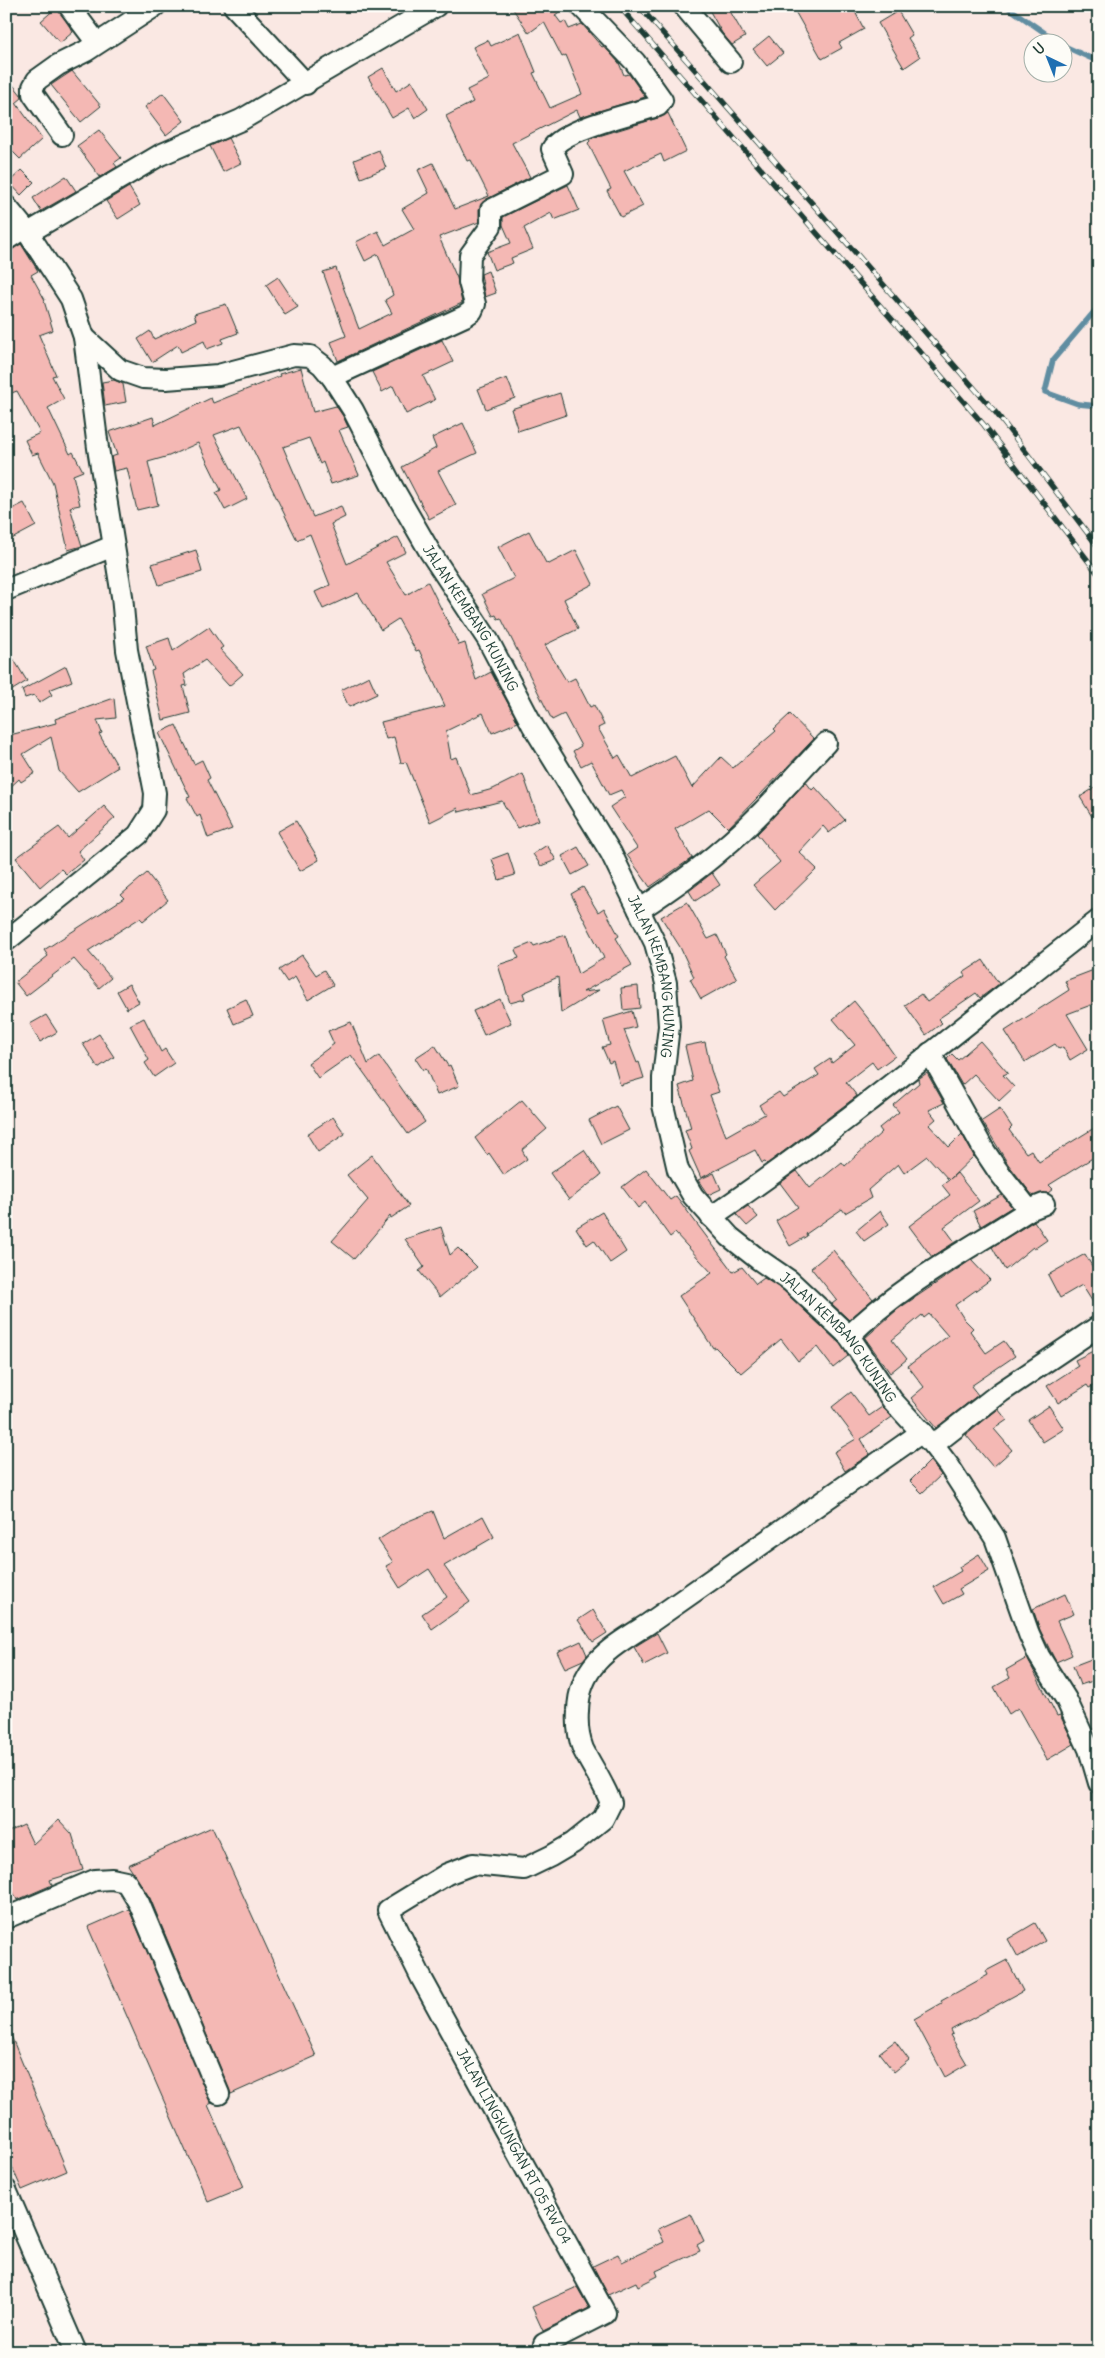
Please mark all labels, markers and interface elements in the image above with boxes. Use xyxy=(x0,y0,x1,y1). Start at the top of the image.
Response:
north arrow xyxy=(1022,32,1072,82)
text: U xyxy=(1029,39,1049,58)
street label: JALAN KEMBANG KUNING xyxy=(419,542,522,695)
street label: JALAN KEMBANG KUNING xyxy=(624,892,678,1059)
street label: JALAN KEMBANG KUNING xyxy=(777,1268,900,1406)
street label: JALAN LINGKUNGAN RT 05 RW 04 xyxy=(452,2045,576,2247)

